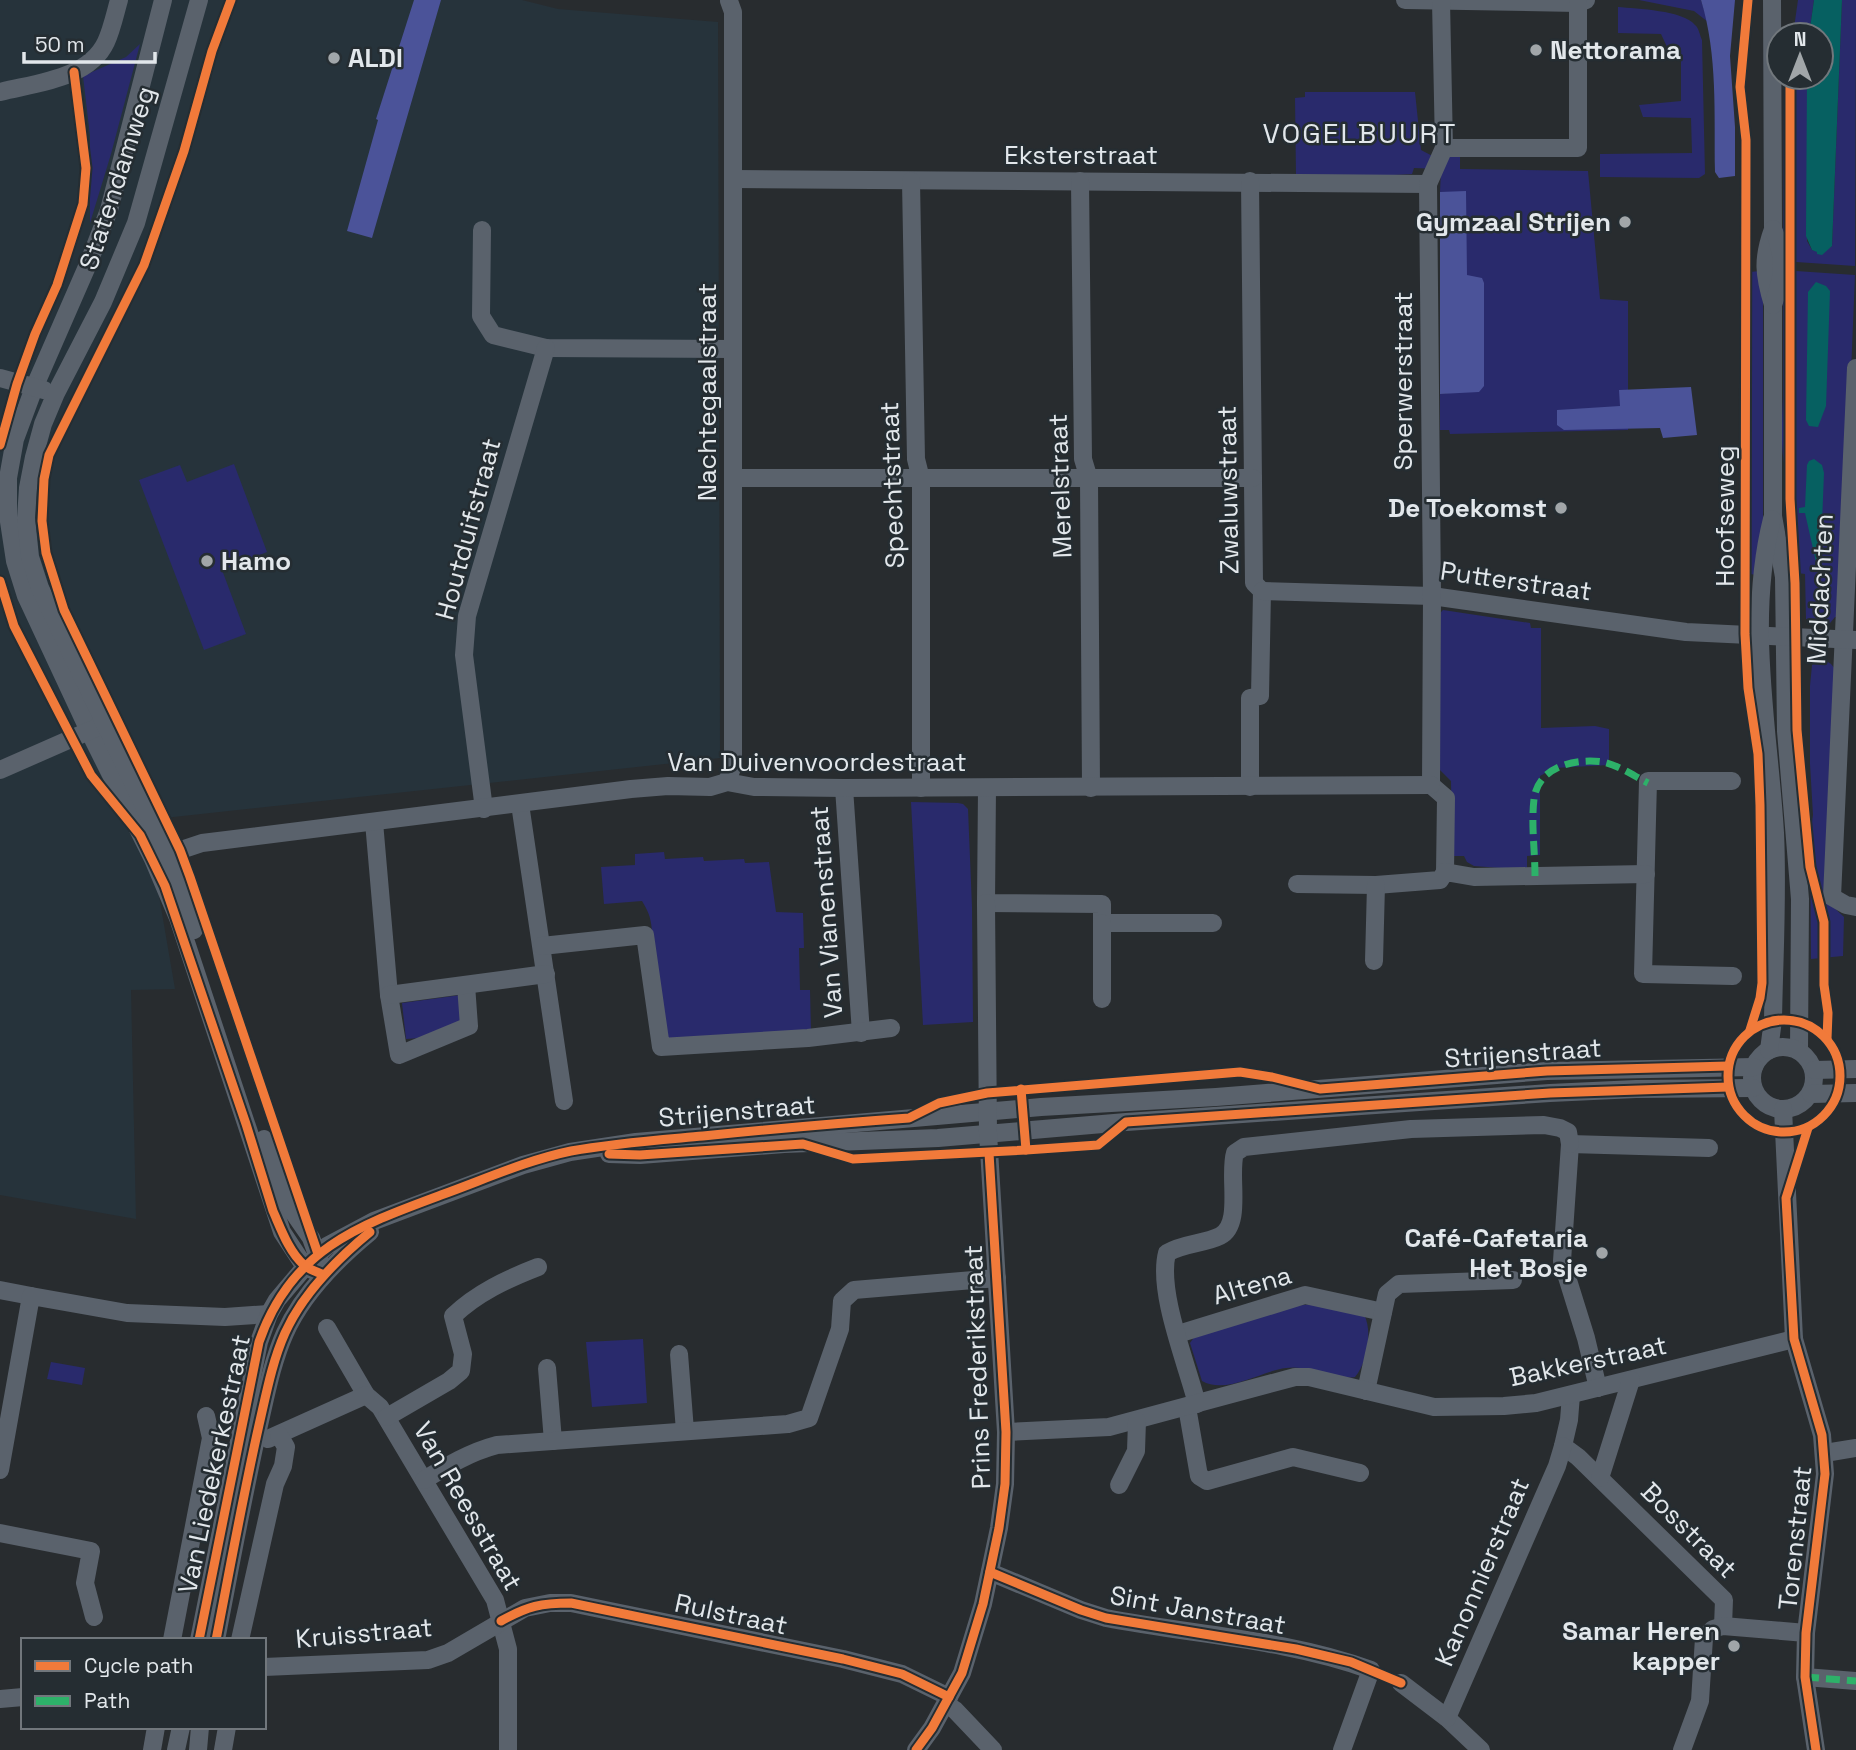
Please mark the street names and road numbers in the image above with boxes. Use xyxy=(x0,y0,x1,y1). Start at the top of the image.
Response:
street label: Statendamweg xyxy=(71,82,163,274)
street label: Eksterstraat xyxy=(1004,138,1158,172)
street label: Nachtegaalstraat xyxy=(690,283,724,501)
street label: Sperwerstraat xyxy=(1386,291,1420,471)
street label: Spechtstraat xyxy=(872,401,912,569)
street label: Zwaluwstraat xyxy=(1210,405,1246,575)
street label: Merelstraat xyxy=(1040,413,1080,559)
street label: Houtduifstraat xyxy=(427,434,509,624)
street label: Hoofseweg xyxy=(1708,445,1742,587)
street label: Middachten xyxy=(1799,513,1841,665)
street label: Putterstraat xyxy=(1438,554,1594,608)
street label: Van Duivenvoordestraat xyxy=(667,745,967,779)
street label: Van Vianenstraat xyxy=(802,805,850,1019)
street label: Strijenstraat xyxy=(1443,1031,1603,1075)
street label: Strijenstraat xyxy=(657,1087,817,1135)
street label: Prins Frederikstraat xyxy=(956,1244,998,1490)
street label: Altena xyxy=(1209,1258,1295,1312)
street label: Bakkerstraat xyxy=(1506,1328,1670,1394)
street label: Van Liedekerkestraat xyxy=(170,1331,258,1597)
street label: Van Reesstraat xyxy=(406,1415,530,1597)
street label: Torenstraat xyxy=(1771,1464,1819,1612)
street label: Kanonnierstraat xyxy=(1427,1472,1537,1672)
street label: Bosstraat xyxy=(1634,1475,1744,1585)
street label: Sint Janstraat xyxy=(1107,1578,1289,1642)
street label: Rulstraat xyxy=(671,1585,791,1643)
street label: Kruisstraat xyxy=(294,1610,434,1656)

